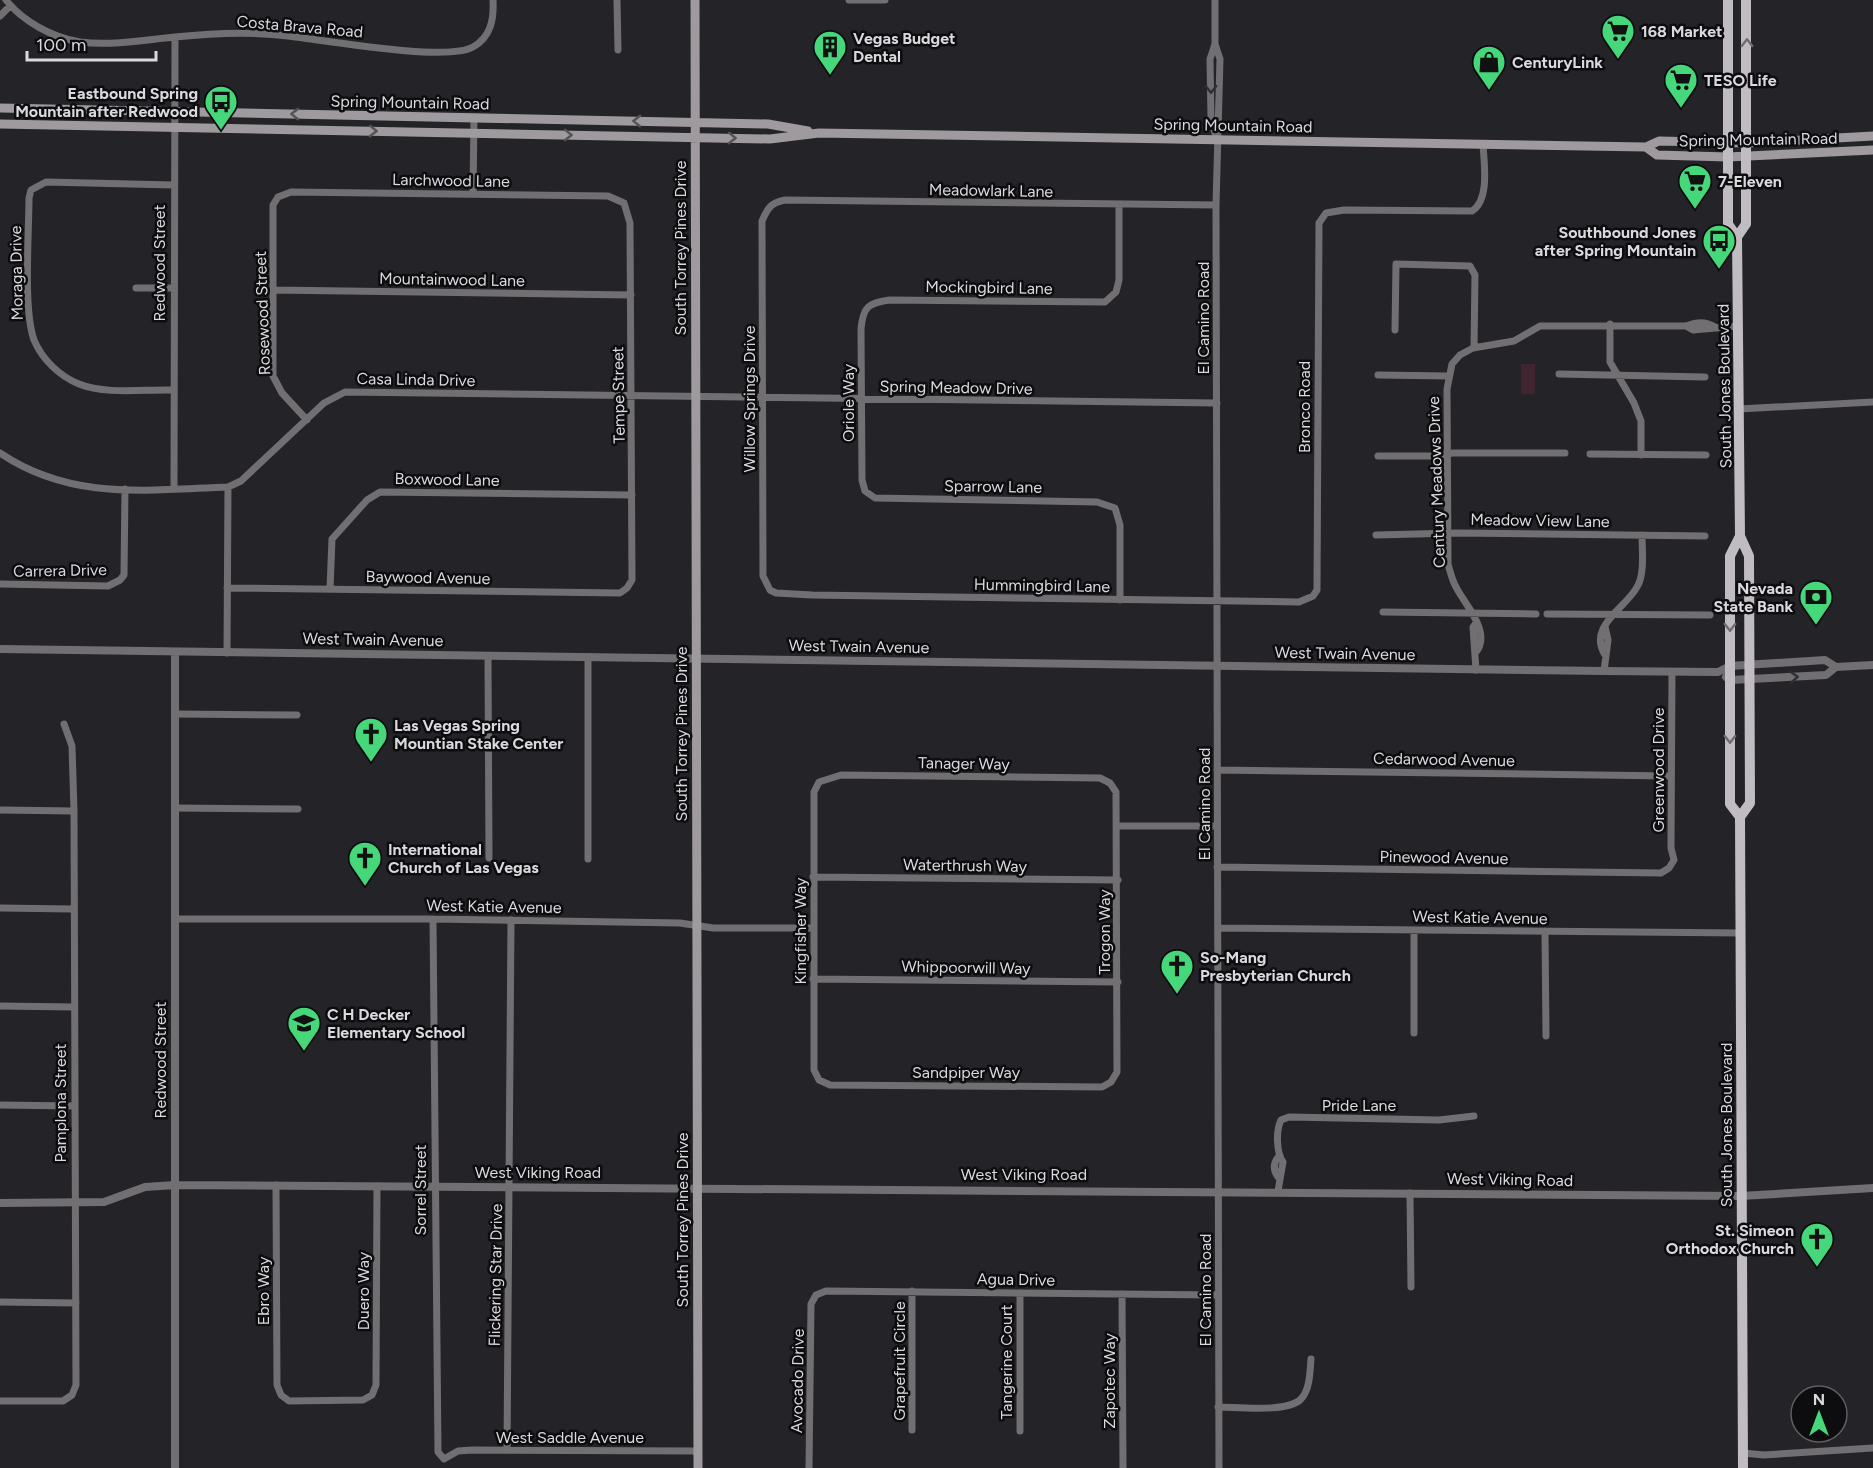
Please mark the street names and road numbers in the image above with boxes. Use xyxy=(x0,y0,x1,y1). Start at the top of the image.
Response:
street label: Costa Brava Road xyxy=(236,12,364,41)
street label: Spring Mountain Road xyxy=(330,92,490,113)
street label: Spring Mountain Road xyxy=(1153,115,1313,136)
street label: Spring Mountain Road xyxy=(1678,129,1838,150)
street label: South Torrey Pines Drive xyxy=(671,160,690,335)
street label: Larchwood Lane xyxy=(392,170,510,191)
street label: Meadowlark Lane xyxy=(929,180,1054,201)
street label: Redwood Street xyxy=(150,204,169,322)
street label: Moraga Drive xyxy=(6,225,27,321)
street label: Rosewood Street xyxy=(251,251,274,375)
street label: El Camino Road xyxy=(1194,262,1213,374)
street label: Mountainwood Lane xyxy=(379,269,525,290)
street label: Mockingbird Lane xyxy=(925,277,1053,298)
street label: South Jones Boulevard xyxy=(1714,304,1735,468)
street label: Willow Springs Drive xyxy=(740,325,759,472)
street label: Tempe Street xyxy=(608,346,629,444)
street label: Bronco Road xyxy=(1295,361,1314,453)
street label: Oriole Way xyxy=(839,363,858,442)
street label: Casa Linda Drive xyxy=(356,369,476,390)
street label: Spring Meadow Drive xyxy=(879,377,1033,398)
street label: Century Meadows Drive xyxy=(1424,396,1449,568)
street label: Boxwood Lane xyxy=(394,469,500,490)
street label: Sparrow Lane xyxy=(944,476,1042,497)
street label: Meadow View Lane xyxy=(1470,510,1610,531)
street label: Carrera Drive xyxy=(13,560,107,581)
street label: Baywood Avenue xyxy=(366,567,491,588)
street label: Hummingbird Lane xyxy=(974,575,1110,596)
street label: West Twain Avenue xyxy=(302,629,444,650)
street label: West Twain Avenue xyxy=(788,636,930,657)
street label: West Twain Avenue xyxy=(1274,643,1416,664)
street label: South Torrey Pines Drive xyxy=(672,646,691,821)
street label: Greenwood Drive xyxy=(1649,707,1668,833)
street label: El Camino Road xyxy=(1195,748,1214,860)
street label: Cedarwood Avenue xyxy=(1373,749,1515,770)
street label: Tanager Way xyxy=(918,753,1011,774)
street label: Pinewood Avenue xyxy=(1379,847,1509,868)
street label: Waterthrush Way xyxy=(903,855,1028,876)
street label: Kingfisher Way xyxy=(791,877,810,985)
street label: Trogon Way xyxy=(1095,889,1114,975)
street label: West Katie Avenue xyxy=(426,896,562,917)
street label: West Katie Avenue xyxy=(1412,907,1548,928)
street label: Whippoorwill Way xyxy=(901,957,1031,978)
street label: Redwood Street xyxy=(151,1001,170,1119)
street label: South Jones Boulevard xyxy=(1717,1043,1736,1207)
street label: Pamplona Street xyxy=(51,1044,70,1162)
street label: Sandpiper Way xyxy=(912,1063,1021,1082)
street label: Pride Lane xyxy=(1322,1096,1397,1115)
street label: South Torrey Pines Drive xyxy=(673,1132,692,1307)
street label: Sorrel Street xyxy=(411,1145,430,1235)
street label: West Viking Road xyxy=(475,1163,601,1182)
street label: West Viking Road xyxy=(961,1165,1087,1184)
street label: West Viking Road xyxy=(1447,1169,1573,1190)
street label: Flickering Star Drive xyxy=(485,1203,506,1346)
street label: El Camino Road xyxy=(1196,1234,1215,1346)
street label: Duero Way xyxy=(354,1251,373,1330)
street label: Ebro Way xyxy=(254,1256,273,1325)
street label: Agua Drive xyxy=(977,1269,1055,1290)
street label: Grapefruit Circle xyxy=(890,1301,909,1421)
street label: Tangerine Court xyxy=(997,1305,1016,1420)
street label: Avocado Drive xyxy=(787,1328,808,1433)
street label: Zapotec Way xyxy=(1100,1333,1119,1429)
street label: West Saddle Avenue xyxy=(496,1428,644,1447)

